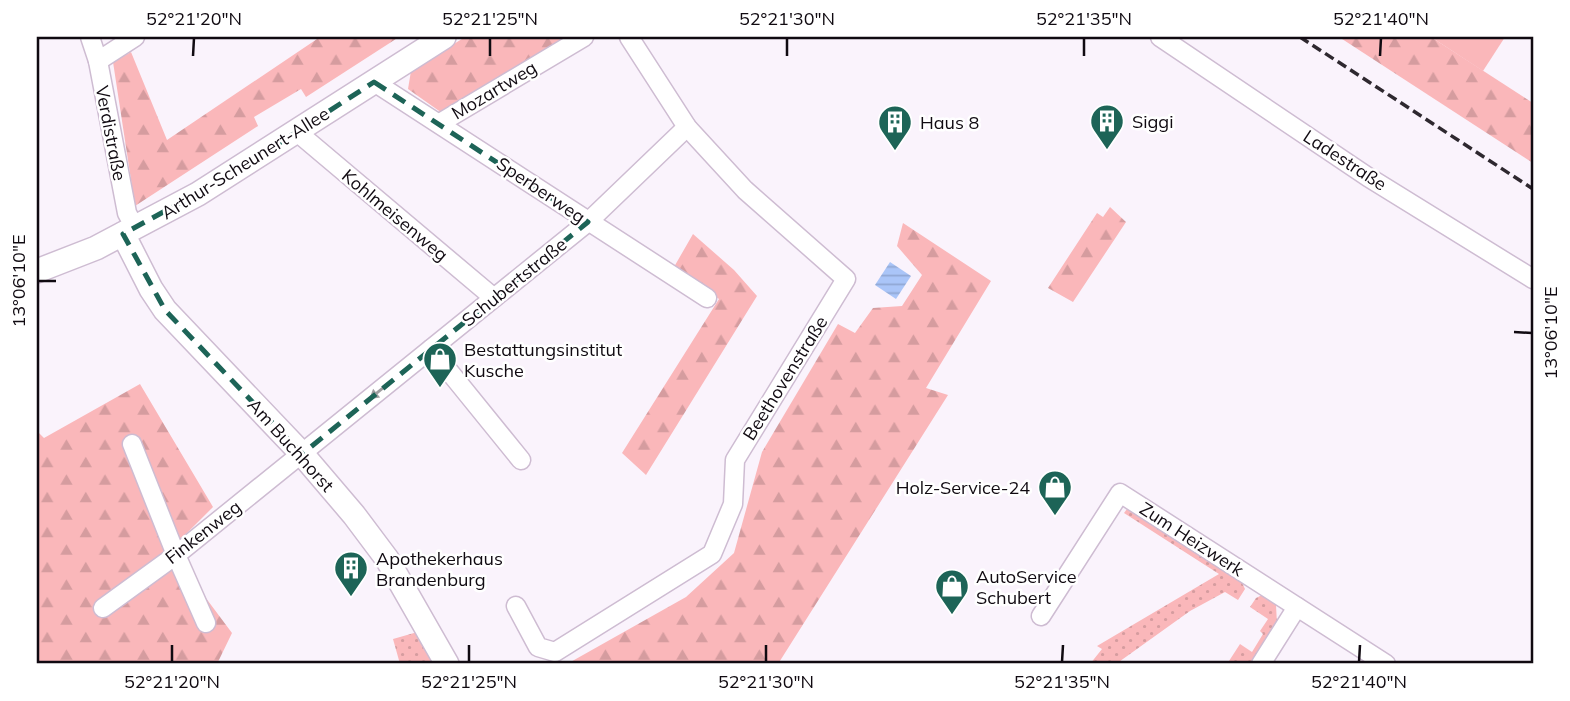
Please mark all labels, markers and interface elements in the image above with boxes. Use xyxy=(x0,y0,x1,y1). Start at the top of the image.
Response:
text: 52°21'20"N xyxy=(146,7,242,30)
text: 52°21'25"N xyxy=(442,7,538,30)
text: 52°21'30"N xyxy=(739,7,835,30)
text: 52°21'35"N xyxy=(1036,7,1132,30)
text: 52°21'40"N xyxy=(1333,7,1429,30)
street label: Mozartweg xyxy=(447,56,541,124)
street label: Verdistraße xyxy=(91,83,131,183)
street label: Arthur-Scheunert-Allee xyxy=(157,102,333,224)
building icon: Siggi xyxy=(1088,102,1126,151)
building icon: Haus 8 xyxy=(876,103,914,152)
place label: Siggi xyxy=(1132,110,1174,133)
place label: Haus 8 xyxy=(920,111,979,134)
street label: Ladestraße xyxy=(1299,125,1391,195)
street label: Sperberweg xyxy=(492,152,590,228)
street label: Kohlmeisenweg xyxy=(337,164,453,266)
street label: Schubertstraße xyxy=(457,233,571,331)
text: 13°06'10"E xyxy=(7,234,30,328)
text: 13°06'10"E xyxy=(1539,286,1562,380)
street label: Beethovenstraße xyxy=(738,312,832,444)
place label: Bestattungsinstitut Kusche xyxy=(464,338,622,382)
shop icon: Bestattungsinstitut Kusche xyxy=(421,340,459,389)
one-way arrow xyxy=(369,384,387,399)
street label: Am Buchhorst xyxy=(243,393,339,497)
shop icon: Holz-Service-24 xyxy=(1036,468,1074,517)
place label: Holz-Service-24 xyxy=(896,476,1030,499)
street label: Finkenweg xyxy=(160,495,246,569)
street label: Zum Heizwerk xyxy=(1136,497,1249,582)
place label: Apothekerhaus Brandenburg xyxy=(376,547,503,591)
building icon: Apothekerhaus Brandenburg xyxy=(332,549,370,598)
place label: AutoService Schubert xyxy=(976,565,1077,609)
shop icon: AutoService Schubert xyxy=(933,567,971,616)
text: 52°21'20"N xyxy=(124,670,220,693)
text: 52°21'25"N xyxy=(421,670,517,693)
text: 52°21'30"N xyxy=(718,670,814,693)
text: 52°21'35"N xyxy=(1014,670,1110,693)
text: 52°21'40"N xyxy=(1311,670,1407,693)

